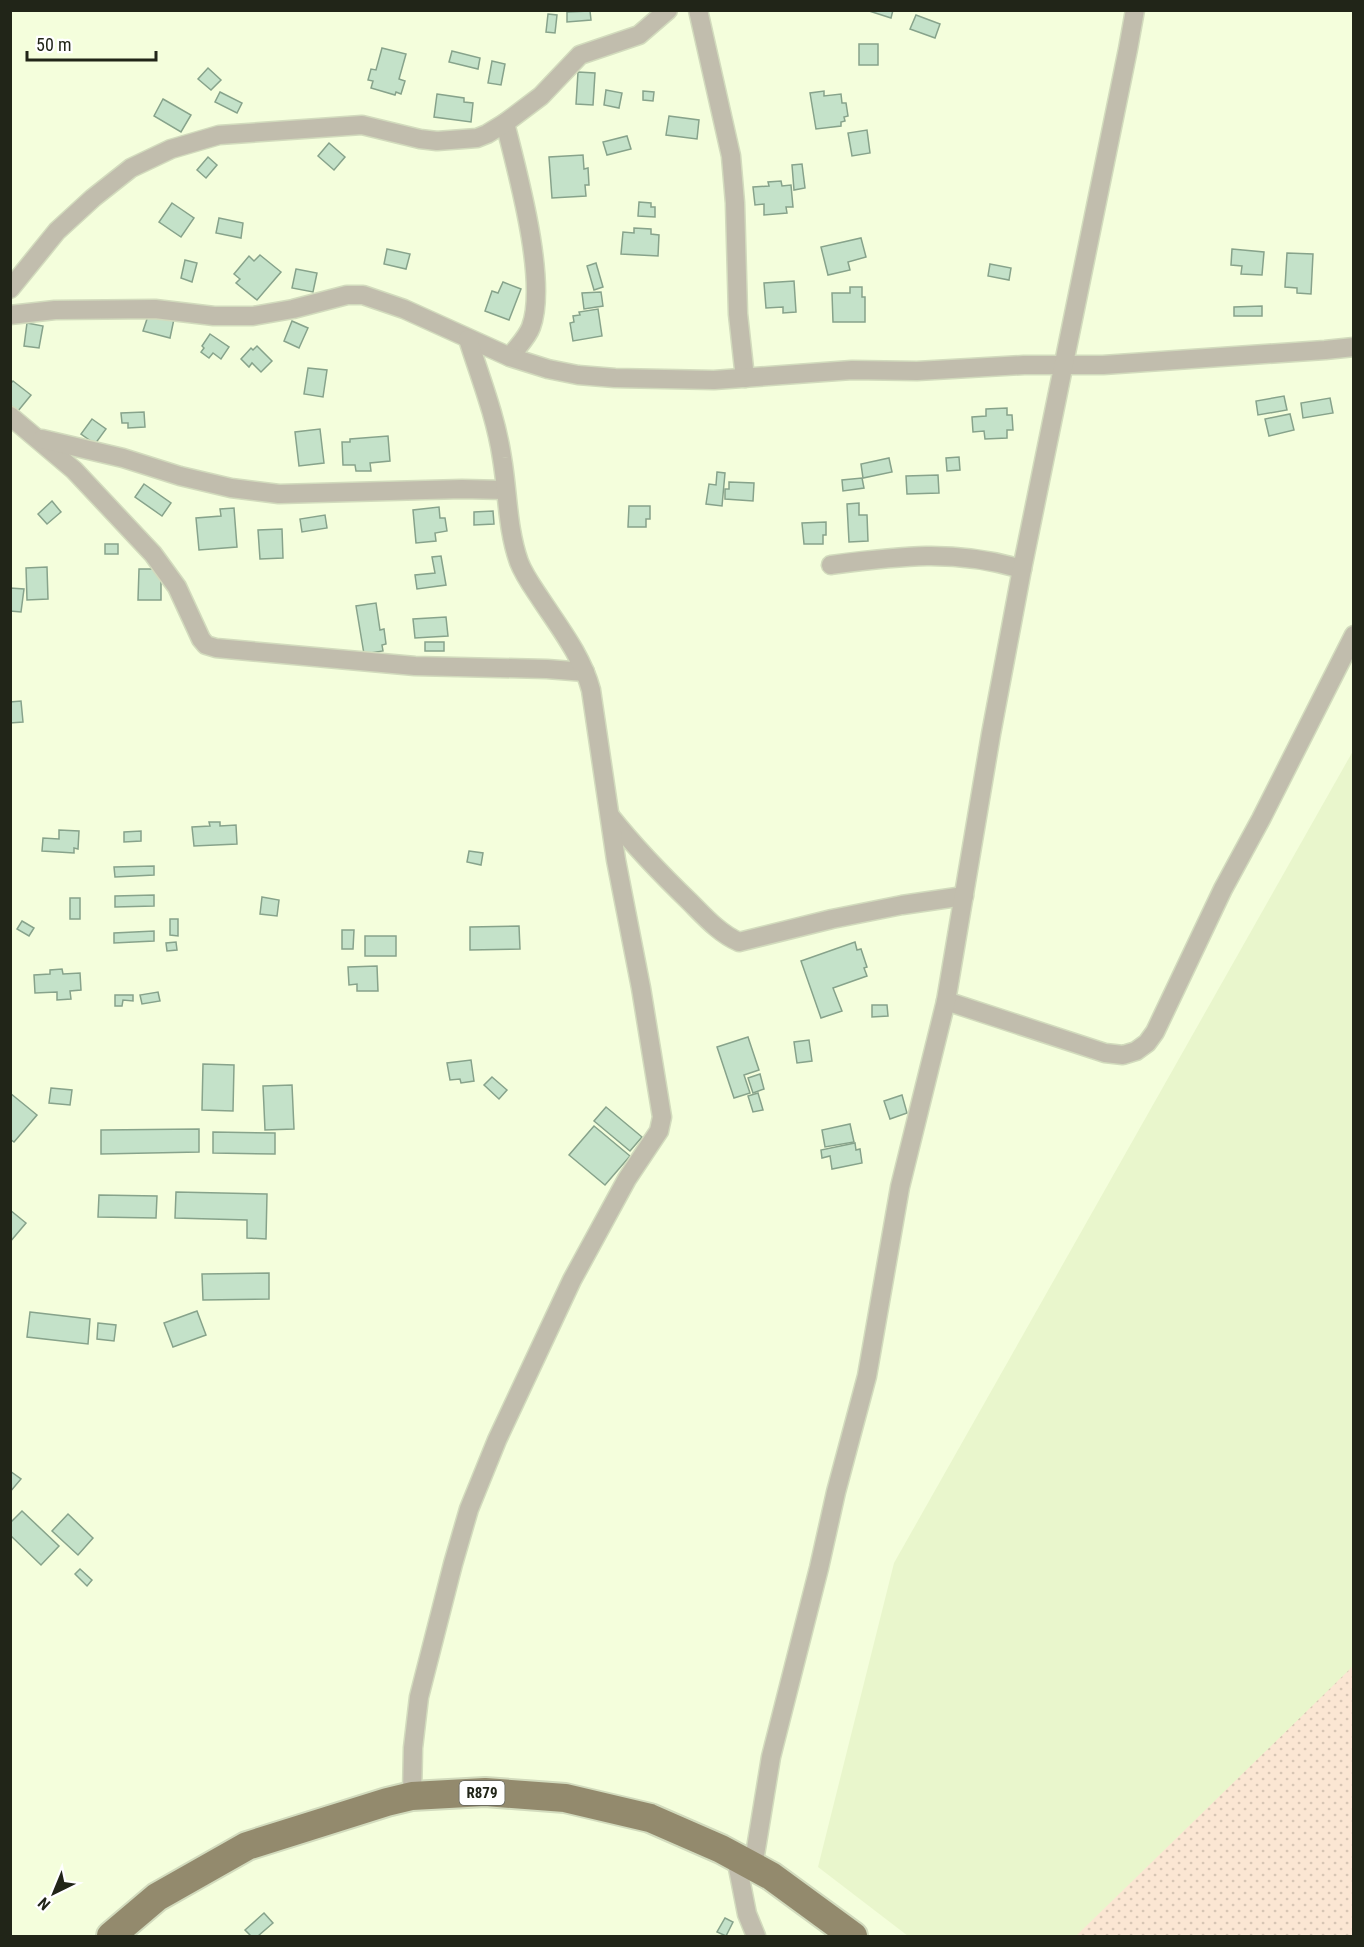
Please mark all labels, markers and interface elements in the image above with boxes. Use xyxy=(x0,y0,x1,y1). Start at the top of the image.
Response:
scale bar xyxy=(27,24,156,62)
text: 50 m xyxy=(36,34,71,55)
road number: R879 xyxy=(460,1781,504,1805)
north arrow xyxy=(24,1863,84,1923)
text: N xyxy=(34,1893,54,1914)

